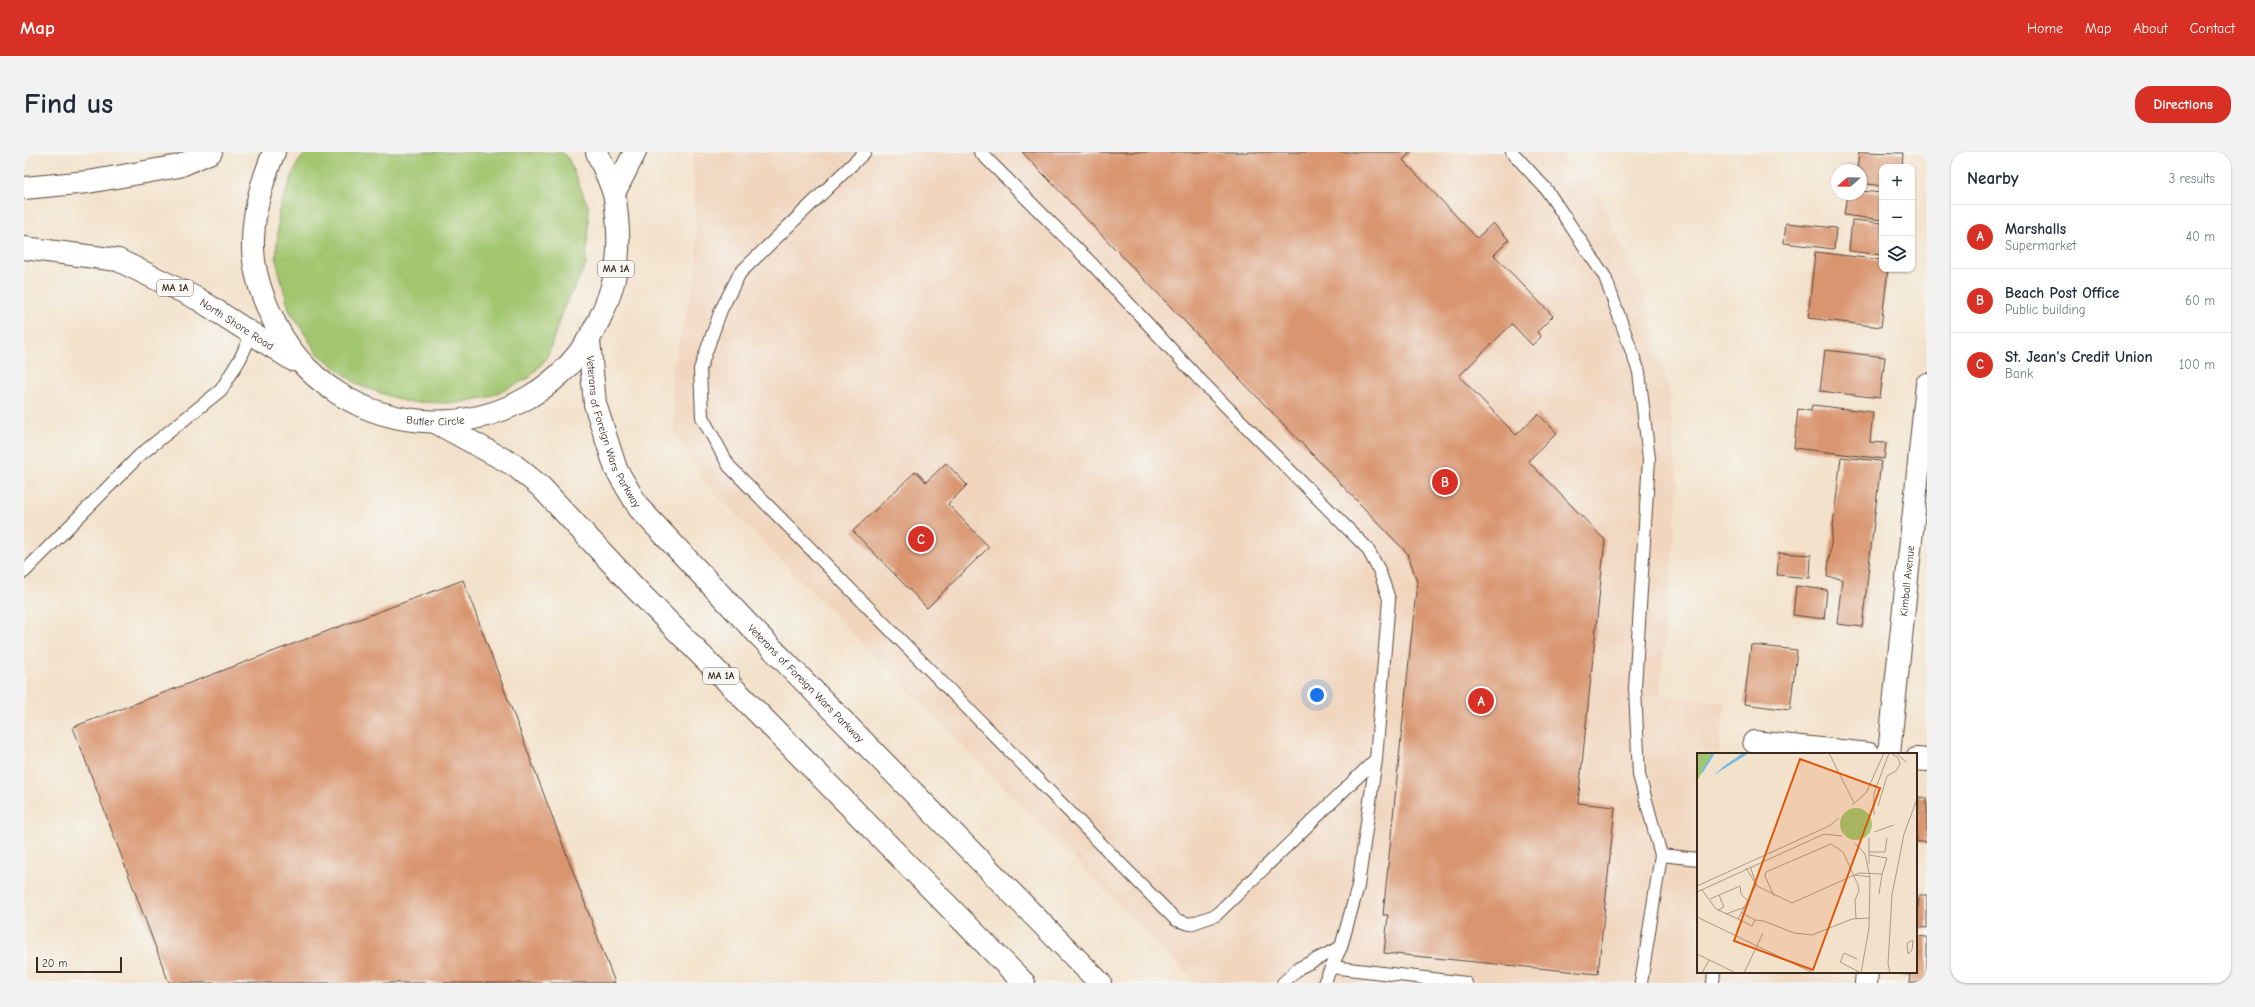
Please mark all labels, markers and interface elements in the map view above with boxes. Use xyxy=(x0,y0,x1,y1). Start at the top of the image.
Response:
text: Map xyxy=(20,17,55,39)
text: Home xyxy=(2027,20,2063,37)
text: Map xyxy=(2085,20,2111,37)
text: About xyxy=(2133,20,2168,37)
text: Contact xyxy=(2190,20,2235,37)
button: Directions xyxy=(2135,86,2231,123)
text: Find us xyxy=(24,88,113,120)
north arrow xyxy=(1831,164,1867,200)
map controls xyxy=(1879,164,1915,272)
button: + xyxy=(1879,164,1915,200)
text: Nearby xyxy=(1967,169,2018,188)
text: 3 results xyxy=(2169,171,2215,186)
button: − xyxy=(1879,200,1915,236)
text: Marshalls xyxy=(2005,220,2066,238)
text: A xyxy=(1976,229,1984,244)
text: 40 m xyxy=(2186,229,2215,244)
button: layers xyxy=(1879,236,1915,272)
text: Supermarket xyxy=(2005,238,2076,253)
road number: MA 1A xyxy=(598,261,634,277)
road number: MA 1A xyxy=(157,280,193,296)
text: Beach Post Office xyxy=(2005,284,2119,302)
text: B xyxy=(1976,293,1984,308)
text: 60 m xyxy=(2185,293,2215,308)
street label: North Shore Road xyxy=(198,295,276,353)
text: Public building xyxy=(2005,302,2086,317)
text: St. Jean's Credit Union xyxy=(2005,348,2153,366)
street label: Veterans of Foreign Wars Parkway xyxy=(584,355,644,510)
text: C xyxy=(1976,357,1984,372)
text: 100 m xyxy=(2179,357,2215,372)
text: Bank xyxy=(2005,366,2033,381)
street label: Butler Circle xyxy=(405,413,466,428)
pin: B xyxy=(1432,467,1458,497)
pin: C xyxy=(908,524,934,554)
street label: Kimball Avenue xyxy=(1897,544,1917,617)
street label: Veterans of Foreign Wars Parkway xyxy=(745,621,867,745)
road number: MA 1A xyxy=(703,668,739,684)
your location xyxy=(1307,685,1327,705)
pin: A xyxy=(1468,686,1494,716)
inset map xyxy=(1697,753,1917,973)
scale bar xyxy=(36,955,122,974)
text: 20 m xyxy=(42,957,67,970)

